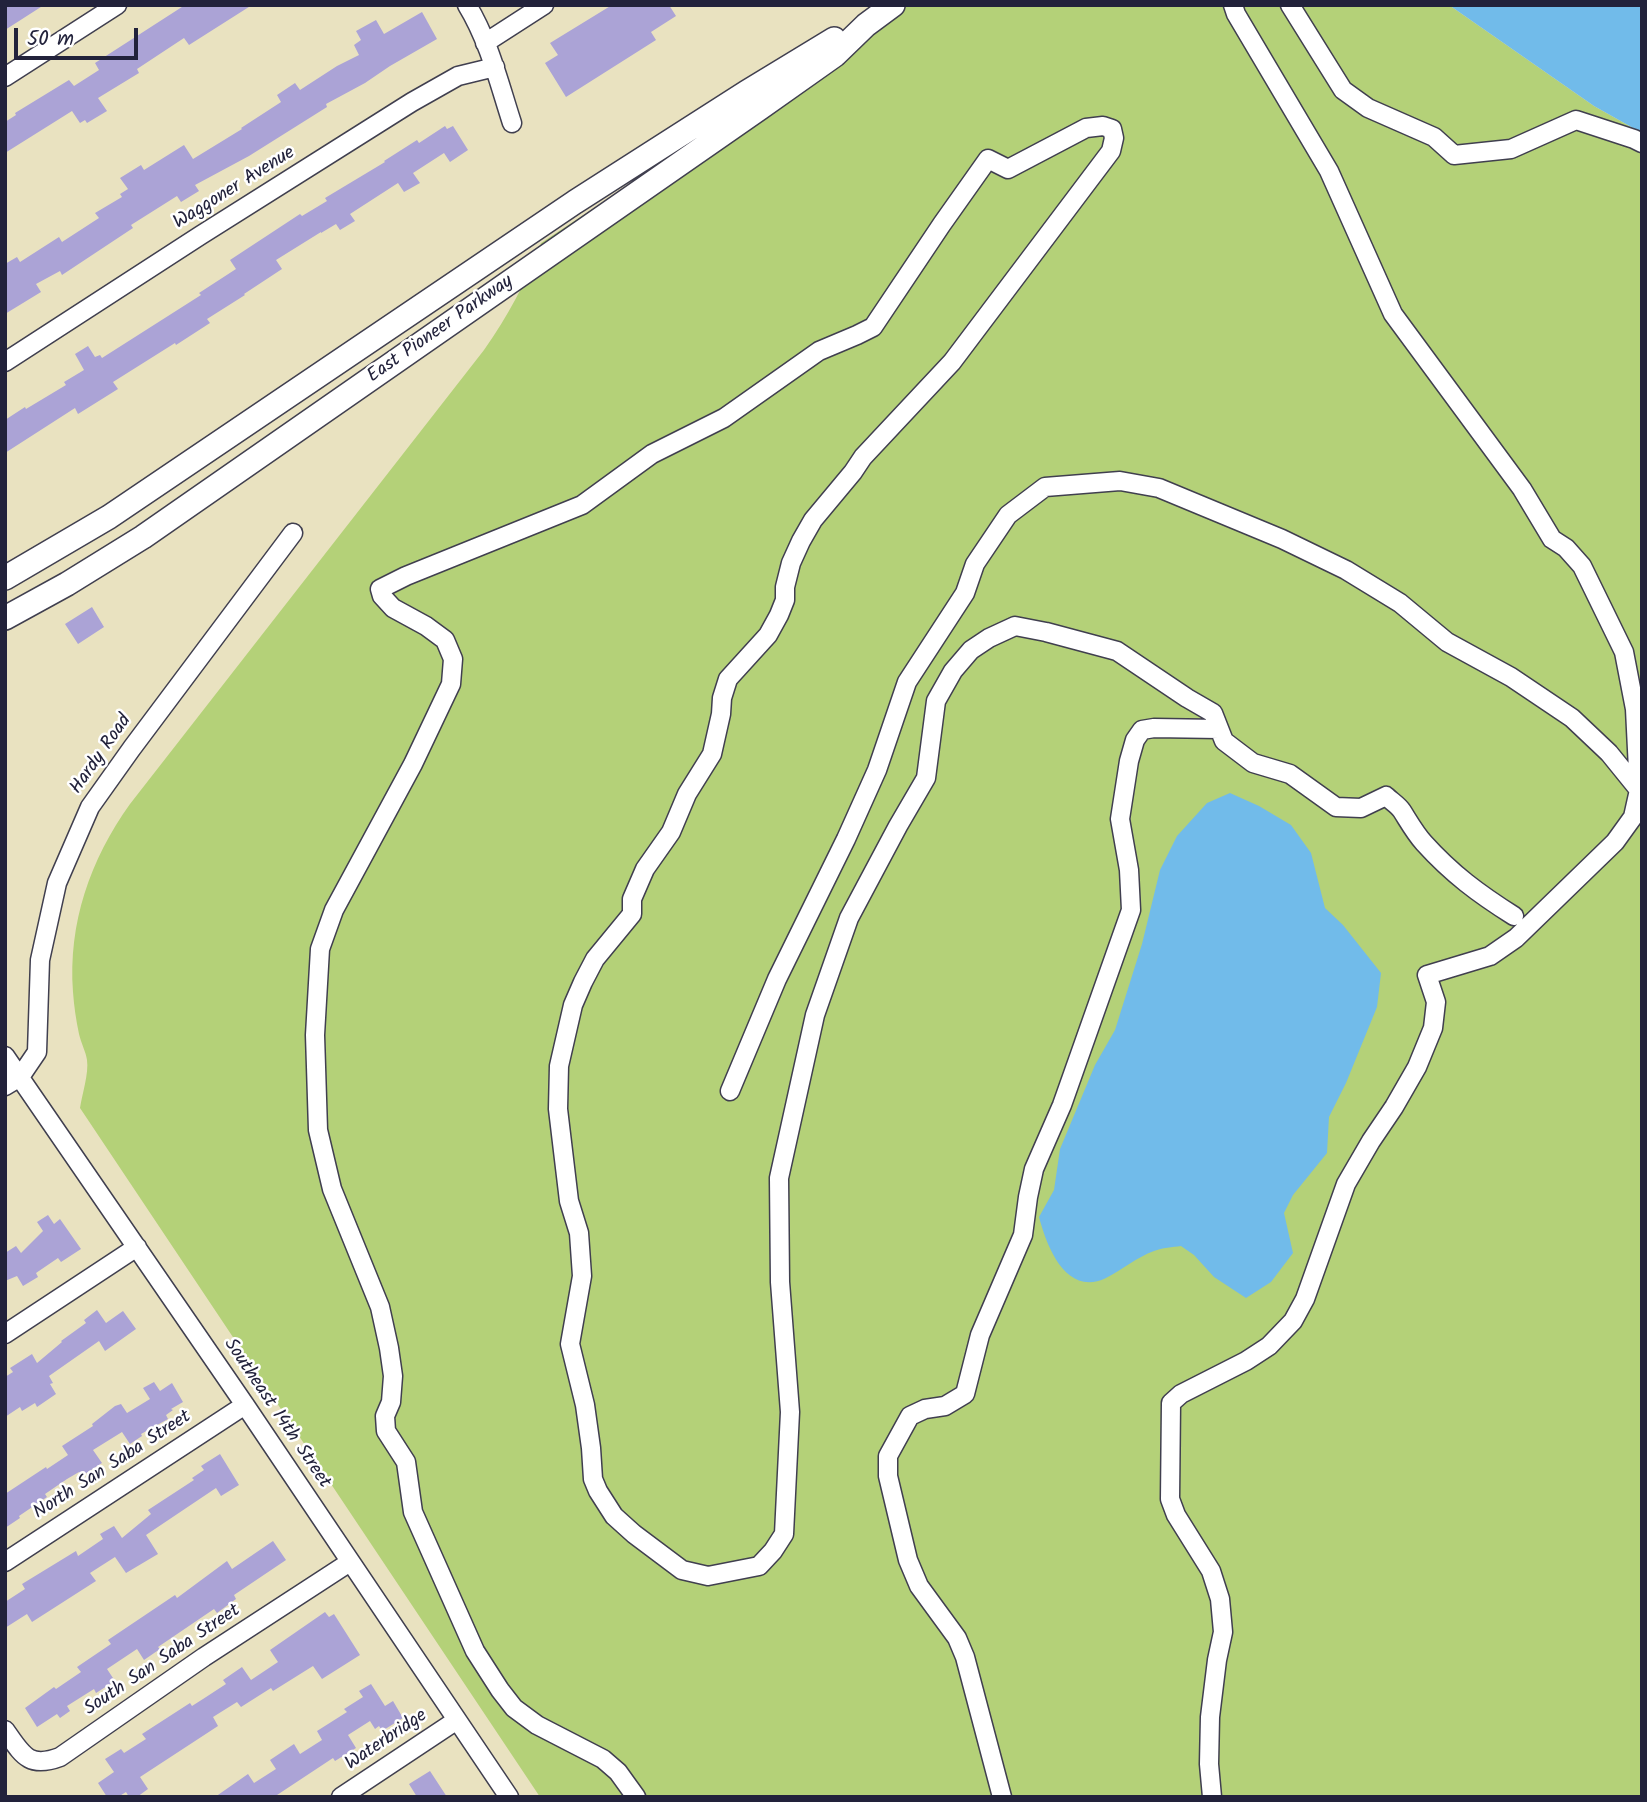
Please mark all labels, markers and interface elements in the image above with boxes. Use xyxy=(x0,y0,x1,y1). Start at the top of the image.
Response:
scale bar xyxy=(18,14,142,58)
text: 50 m xyxy=(27,23,74,56)
street label: Waggoner Avenue xyxy=(170,143,300,235)
street label: East Pioneer Parkway xyxy=(364,271,518,389)
street label: Hardy Road xyxy=(66,711,138,799)
street label: Southeast 14th Street xyxy=(217,1335,335,1493)
street label: North San Saba Street xyxy=(30,1407,196,1525)
street label: South San Saba Street xyxy=(81,1600,245,1722)
street label: Waterbridge xyxy=(342,1705,432,1777)

